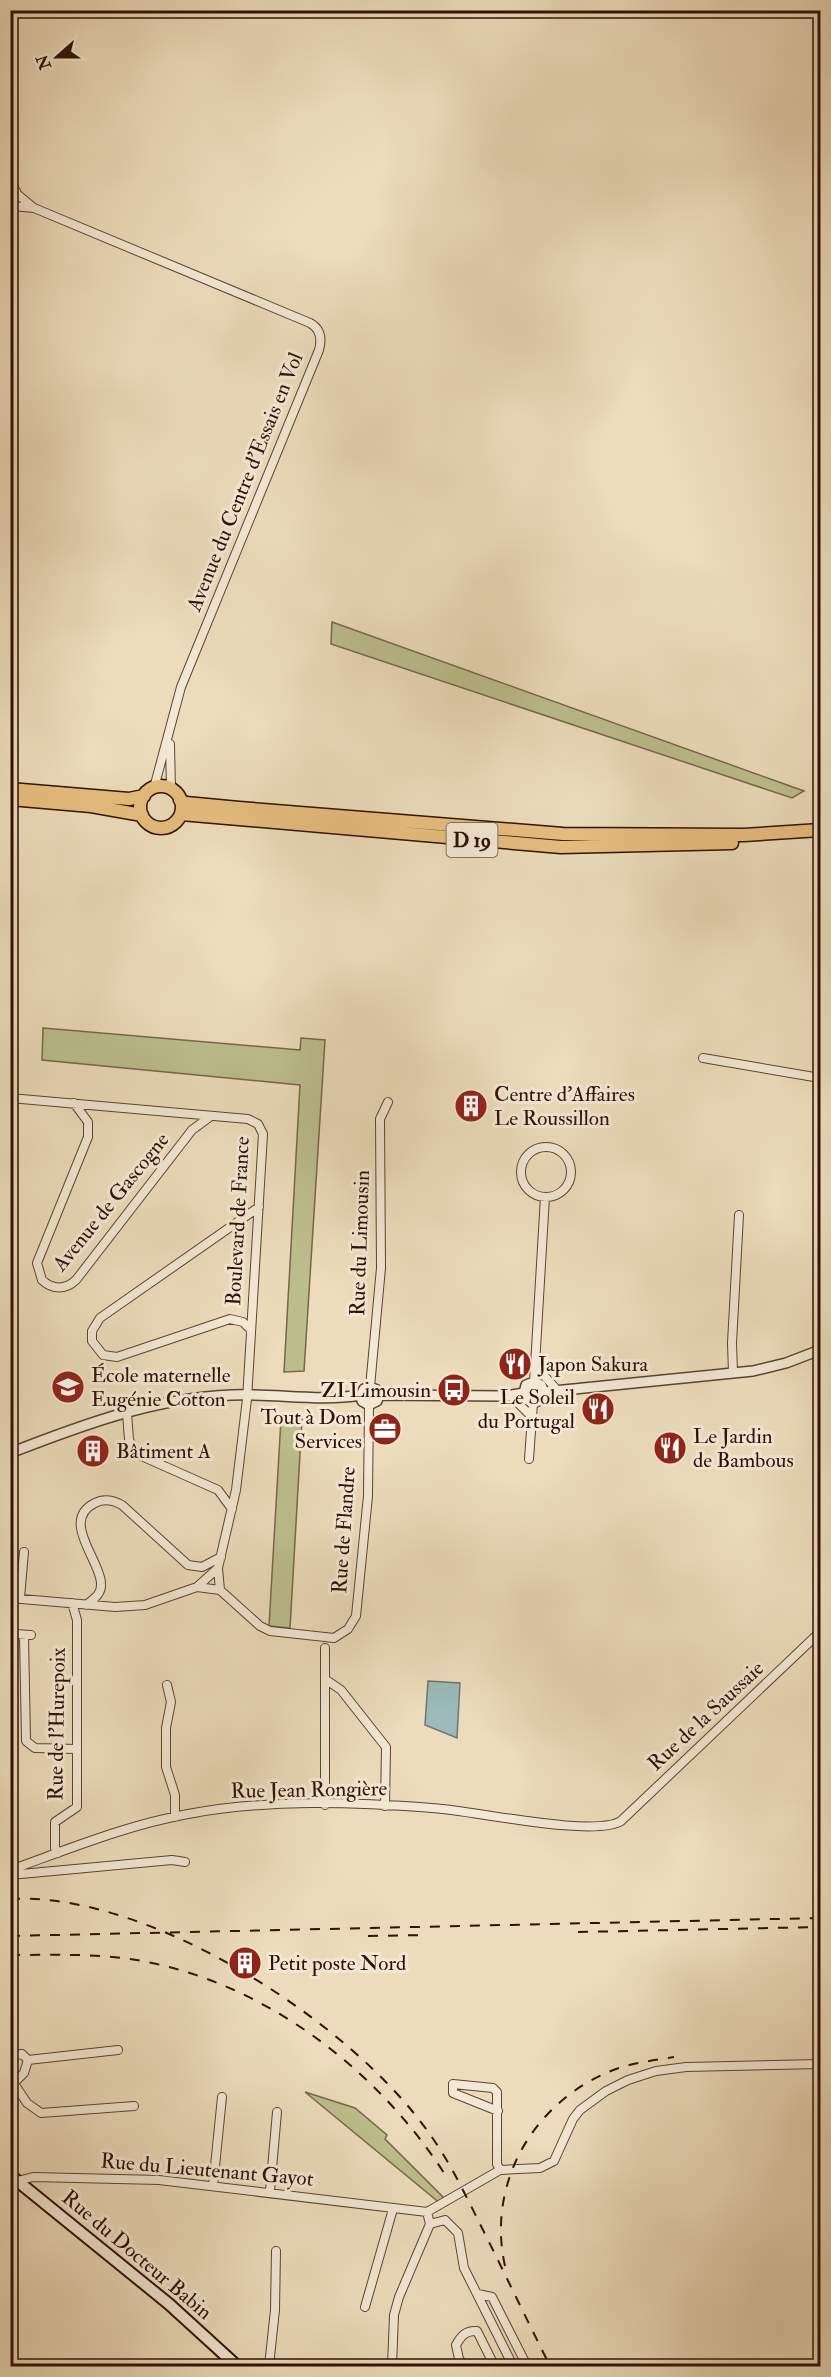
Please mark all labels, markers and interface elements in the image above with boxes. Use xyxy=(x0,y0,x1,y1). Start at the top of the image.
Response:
north arrow xyxy=(27,27,87,87)
text: N xyxy=(32,51,56,73)
street label: Avenue du Centre d'Essais en Vol xyxy=(180,348,310,616)
road number: D 19 xyxy=(446,823,498,857)
place label: Centre d’Affaires Le Roussillon xyxy=(494,1081,635,1132)
building icon: Centre d’Affaires Le Roussillon xyxy=(453,1088,489,1124)
street label: Avenue de Gascogne xyxy=(46,1127,175,1278)
street label: Boulevard de France xyxy=(220,1135,256,1306)
street label: Rue du Limousin xyxy=(344,1169,376,1316)
restaurant icon: Japon Sakura xyxy=(497,1346,533,1382)
place label: Japon Sakura xyxy=(537,1351,649,1378)
place label: École maternelle Eugénie Cotton xyxy=(91,1362,231,1413)
school or university icon: École maternelle Eugénie Cotton xyxy=(50,1369,86,1405)
bus stop icon: ZI Limousin xyxy=(436,1372,472,1408)
place label: ZI Limousin xyxy=(321,1377,431,1404)
place label: Le Soleil du Portugal xyxy=(478,1384,576,1435)
restaurant icon: Le Soleil du Portugal xyxy=(580,1391,616,1427)
place label: Tout à Dom Services xyxy=(260,1404,362,1455)
office icon: Tout à Dom Services xyxy=(367,1411,403,1447)
place label: Le Jardin de Bambous xyxy=(693,1423,794,1474)
restaurant icon: Le Jardin de Bambous xyxy=(652,1430,688,1466)
building icon: Bâtiment A xyxy=(75,1433,111,1469)
place label: Bâtiment A xyxy=(116,1438,211,1465)
street label: Rue de Flandre xyxy=(326,1465,362,1594)
street label: Rue de l'Hurepoix xyxy=(42,1647,72,1801)
street label: Rue de la Saussaie xyxy=(642,1655,770,1777)
street label: Rue Jean Rongière xyxy=(230,1775,388,1805)
building icon: Petit poste Nord xyxy=(227,1945,263,1981)
place label: Petit poste Nord xyxy=(268,1950,407,1977)
street label: Rue du Lieutenant Gayot xyxy=(99,2147,315,2193)
street label: Rue du Docteur Babin xyxy=(56,2184,218,2326)

